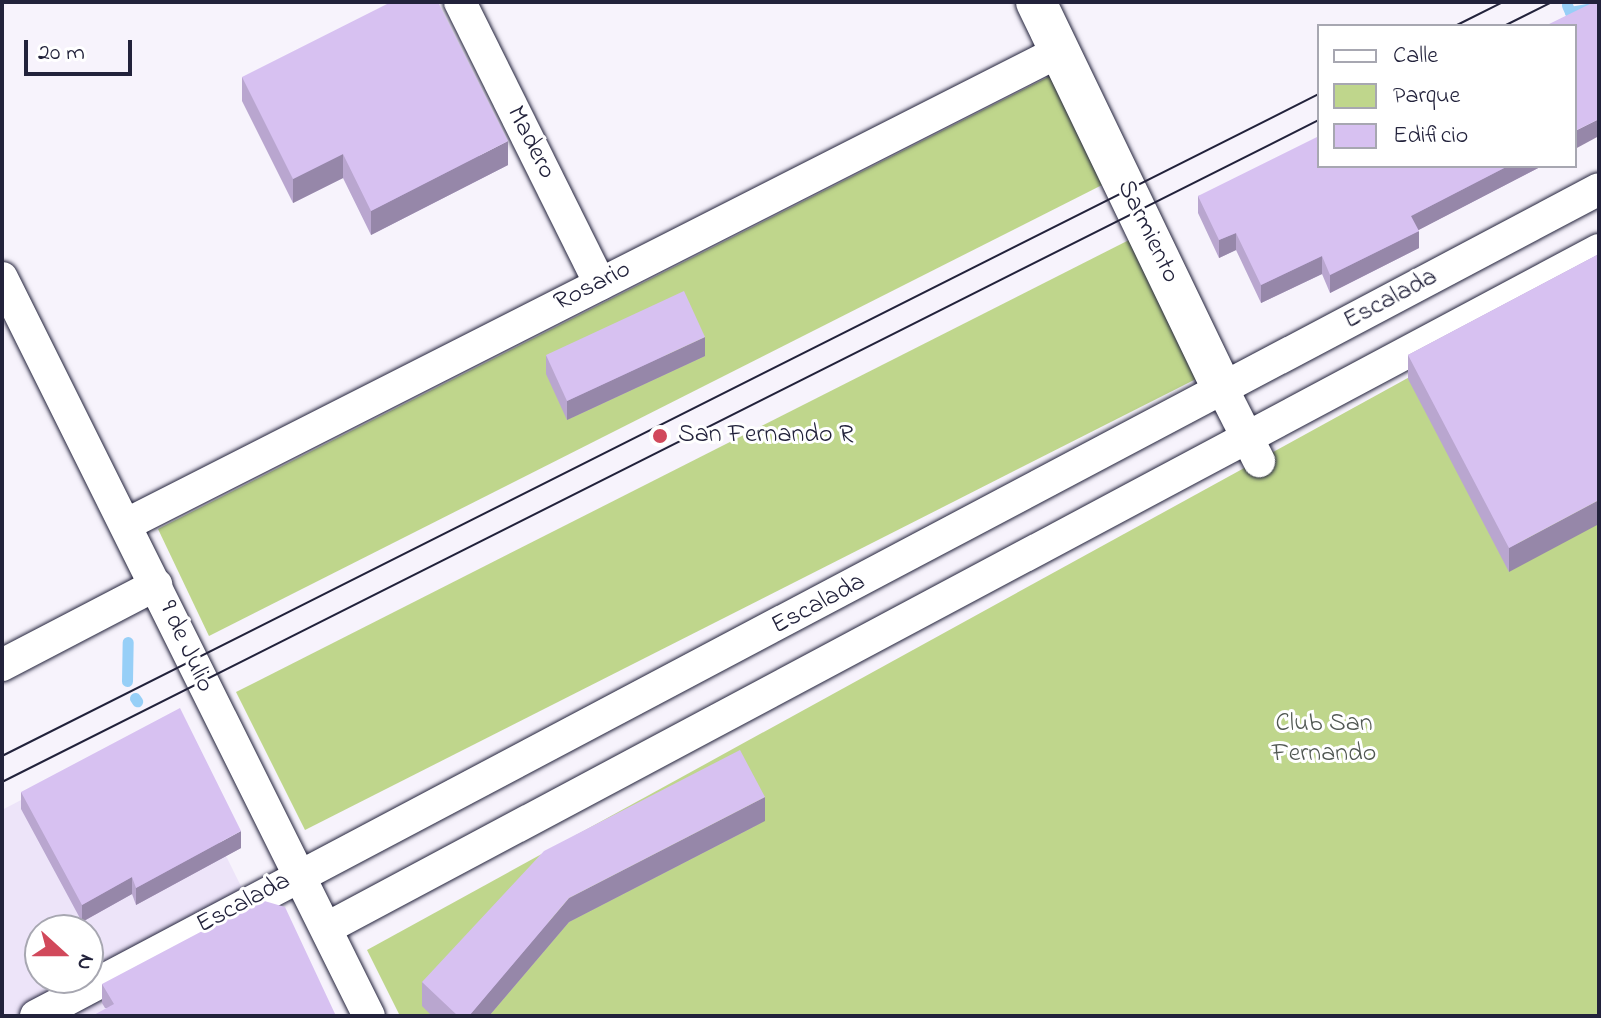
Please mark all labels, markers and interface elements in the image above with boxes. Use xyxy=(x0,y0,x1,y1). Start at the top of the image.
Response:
scale bar xyxy=(28,24,136,74)
legend xyxy=(1317,24,1577,168)
text: 20 m xyxy=(38,36,85,71)
text: Calle xyxy=(1393,39,1438,74)
text: Parque xyxy=(1393,79,1460,114)
street label: Madero xyxy=(498,101,562,185)
text: Edificio xyxy=(1393,119,1468,154)
street label: Sarmiento xyxy=(1109,176,1185,288)
street label: Rosario xyxy=(550,255,636,319)
street label: Escalada xyxy=(1339,262,1443,338)
place label: San Fernando R xyxy=(678,420,853,452)
marker: San Fernando R xyxy=(649,425,671,447)
street label: Escalada xyxy=(767,567,871,643)
street label: 9 de Julio xyxy=(150,596,220,698)
park label: Club San Fernando xyxy=(1272,709,1376,770)
street label: Escalada xyxy=(192,866,296,942)
north arrow xyxy=(24,914,104,994)
text: N xyxy=(67,949,102,975)

